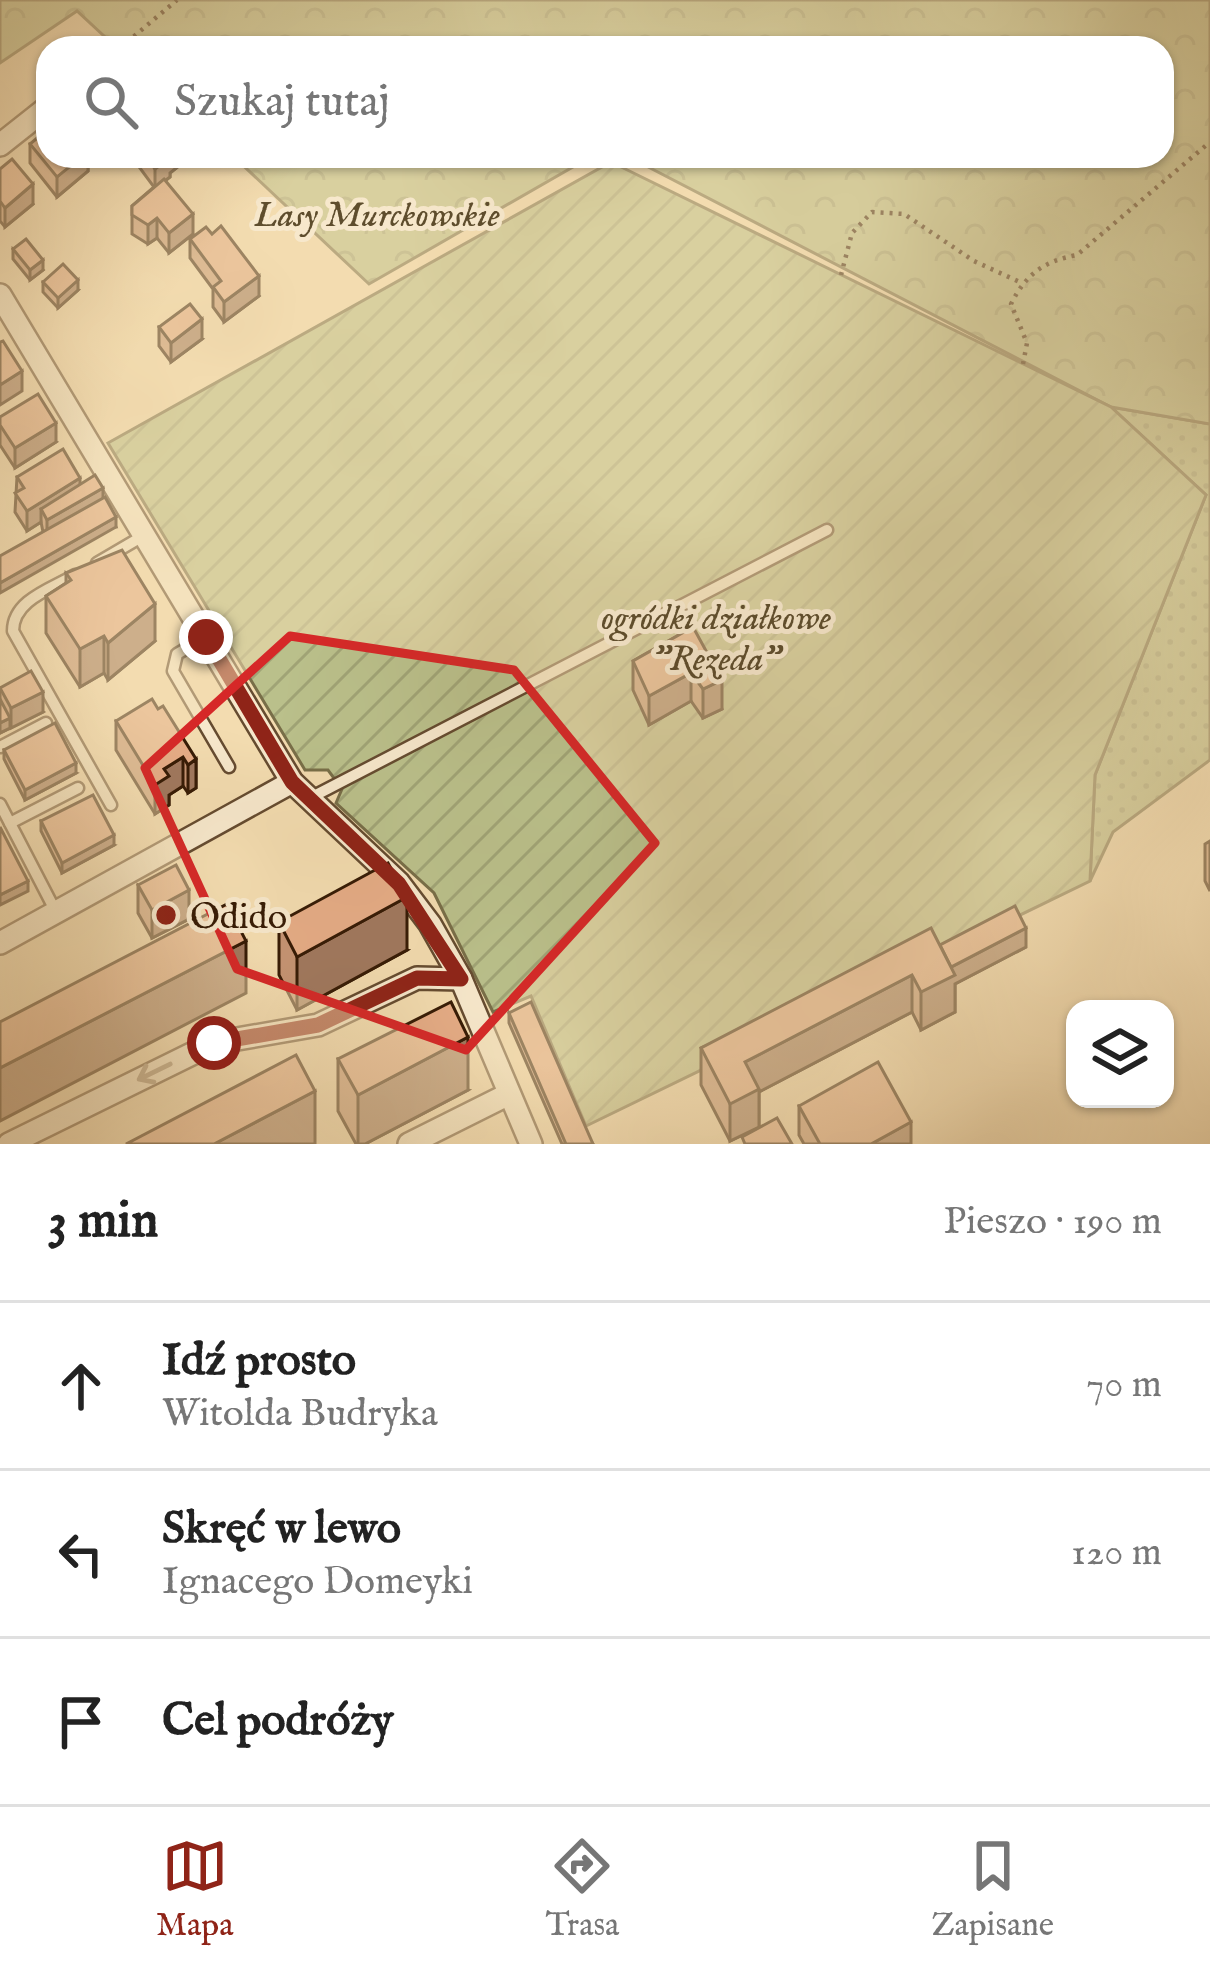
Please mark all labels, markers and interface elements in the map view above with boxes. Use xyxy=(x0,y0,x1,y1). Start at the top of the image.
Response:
search box xyxy=(36,36,1174,168)
icon: search xyxy=(78,69,144,135)
text: Szukaj tutaj xyxy=(174,74,390,131)
park label: Lasy Murckowskie xyxy=(253,193,500,239)
park label: ogródki działkowe "Rezeda" xyxy=(601,596,831,683)
route end xyxy=(179,610,233,664)
place label: Odido xyxy=(190,895,287,941)
marker: Odido xyxy=(153,902,179,928)
map controls xyxy=(1066,1000,1174,1108)
button: layers xyxy=(1066,1000,1174,1108)
route start xyxy=(187,1016,241,1070)
one-way arrow xyxy=(137,1062,172,1085)
text: 3 min xyxy=(48,1190,158,1255)
text: Pieszo · 190 m xyxy=(944,1198,1162,1247)
text: Idź prosto xyxy=(162,1333,356,1390)
icon: ahead xyxy=(48,1353,114,1419)
text: 70 m xyxy=(1086,1361,1162,1410)
text: Witolda Budryka xyxy=(162,1390,438,1439)
text: Skręć w lewo xyxy=(162,1501,401,1558)
icon: left xyxy=(48,1521,114,1587)
text: 120 m xyxy=(1071,1529,1162,1578)
text: Ignacego Domeyki xyxy=(162,1558,473,1607)
icon: arrive xyxy=(48,1689,114,1755)
text: Cel podróży xyxy=(162,1693,393,1750)
tab: Mapa xyxy=(156,1833,233,1947)
tab: Trasa xyxy=(546,1833,619,1947)
tab: Zapisane xyxy=(931,1833,1054,1947)

